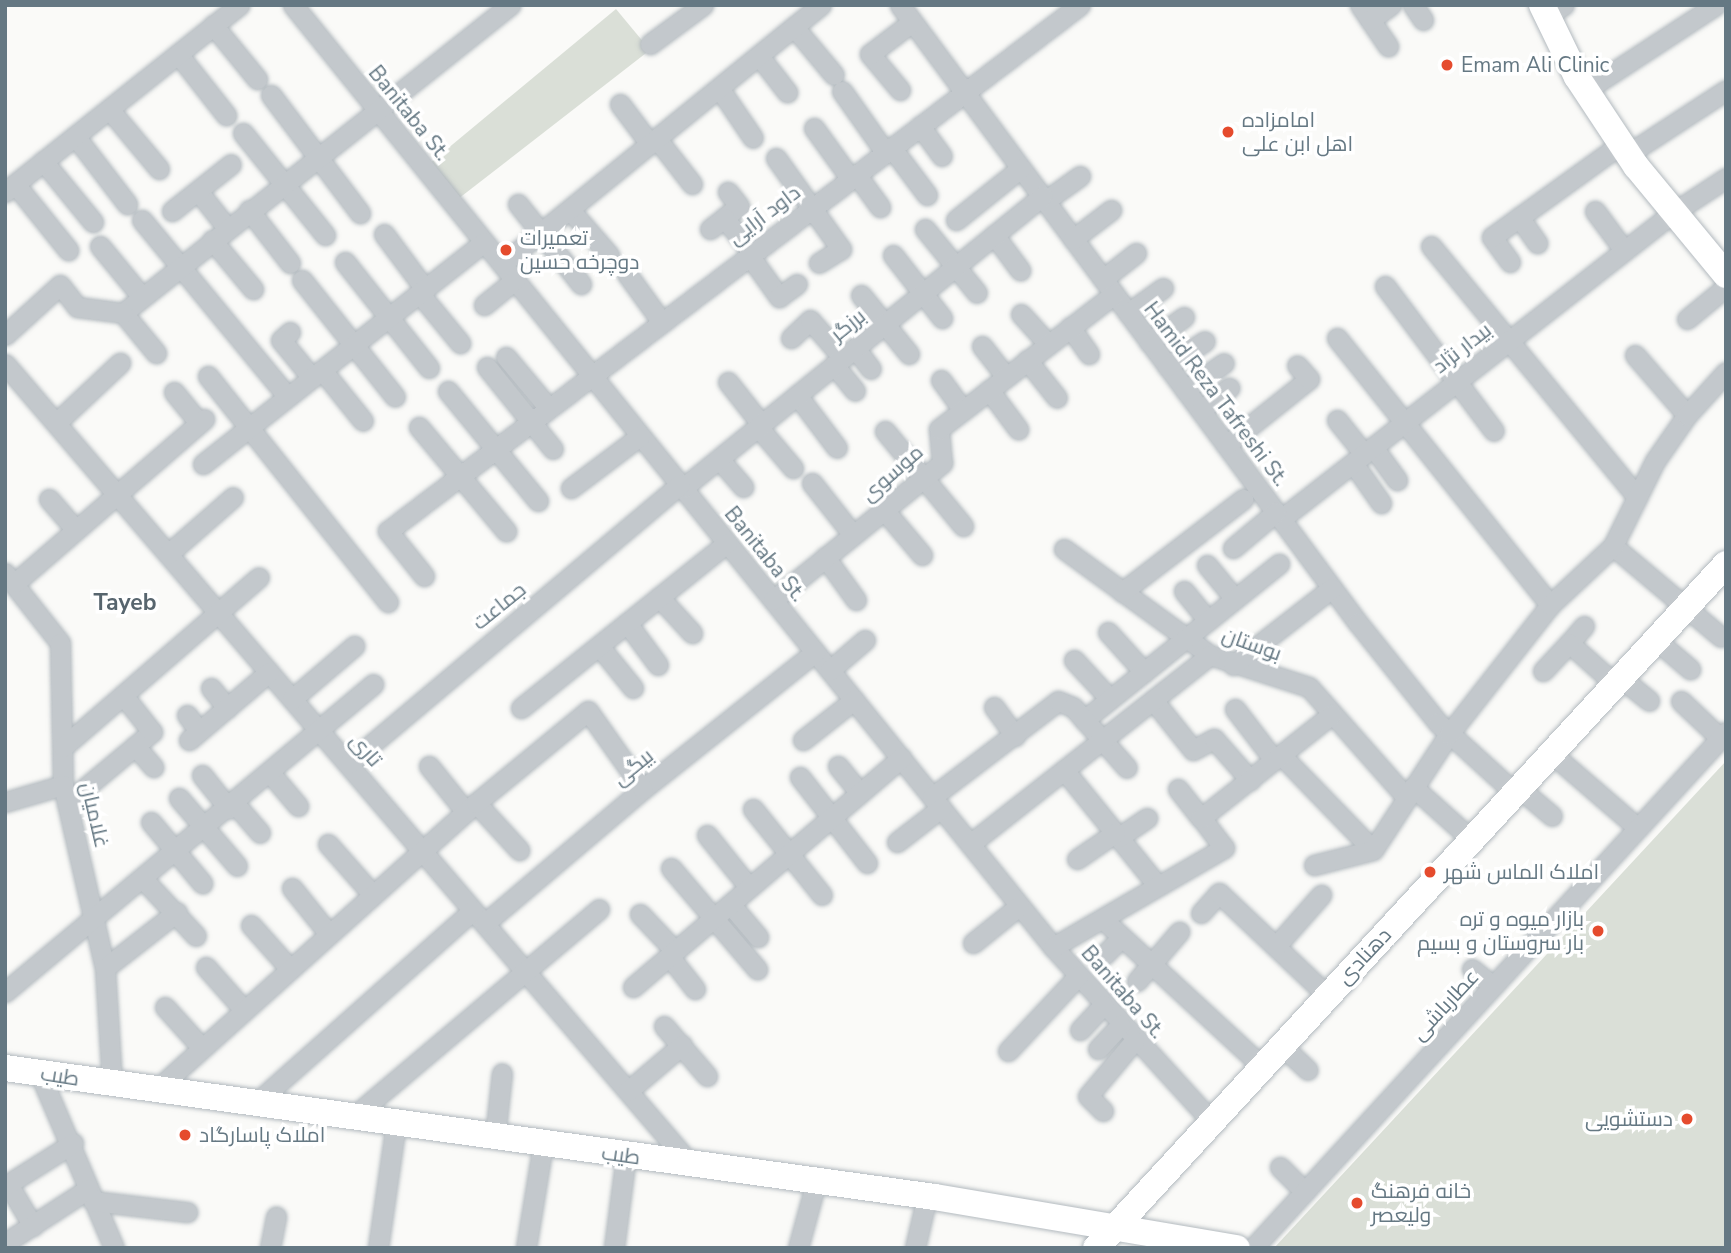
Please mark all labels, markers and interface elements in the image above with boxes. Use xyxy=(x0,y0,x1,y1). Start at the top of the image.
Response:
place label: Emam Ali Clinic xyxy=(1461,52,1609,78)
marker: Emam Ali Clinic xyxy=(1439,57,1455,73)
street label: Banitaba St. xyxy=(363,61,455,165)
place label: امامزاده اهل ابن علی xyxy=(1242,107,1353,157)
marker: امامزاده اهل ابن علی xyxy=(1220,124,1236,140)
street label: داود آرایی xyxy=(723,180,805,250)
place label: تعمیرات دوچرخه حسین xyxy=(520,225,639,275)
marker: تعمیرات دوچرخه حسین xyxy=(498,242,514,258)
street label: Hamid Reza Tafreshi St. xyxy=(1139,297,1293,491)
street label: برزگر xyxy=(825,303,871,347)
street label: بیدار نژاد xyxy=(1428,317,1496,379)
street label: موسوی xyxy=(856,439,928,507)
street label: Banitaba St. xyxy=(719,502,811,606)
street label: جماعت xyxy=(467,577,531,635)
district label: Tayeb xyxy=(93,589,157,617)
street label: بوستان xyxy=(1219,622,1285,666)
street label: تاری xyxy=(345,728,387,772)
street label: بیگی xyxy=(608,743,658,791)
street label: غلامیان xyxy=(75,780,115,850)
place label: املاک الماس شهر xyxy=(1444,859,1599,885)
marker: املاک الماس شهر xyxy=(1422,864,1438,880)
place label: بازار میوه و تره بار سروستان و بسیم xyxy=(1417,906,1584,956)
street label: دهنادی xyxy=(1332,922,1396,990)
marker: بازار میوه و تره بار سروستان و بسیم xyxy=(1590,923,1606,939)
street label: Banitaba St. xyxy=(1076,940,1170,1044)
street label: عطارباشی xyxy=(1406,964,1484,1046)
street label: طیب xyxy=(39,1061,81,1091)
place label: دستشویی xyxy=(1585,1106,1673,1132)
marker: دستشویی xyxy=(1679,1111,1695,1127)
place label: املاک پاسارگاد xyxy=(199,1122,325,1148)
marker: املاک پاسارگاد xyxy=(177,1127,193,1143)
street label: طیب xyxy=(600,1140,642,1170)
place label: خانه فرهنگ ولیعصر xyxy=(1371,1178,1471,1228)
marker: خانه فرهنگ ولیعصر xyxy=(1349,1195,1365,1211)

